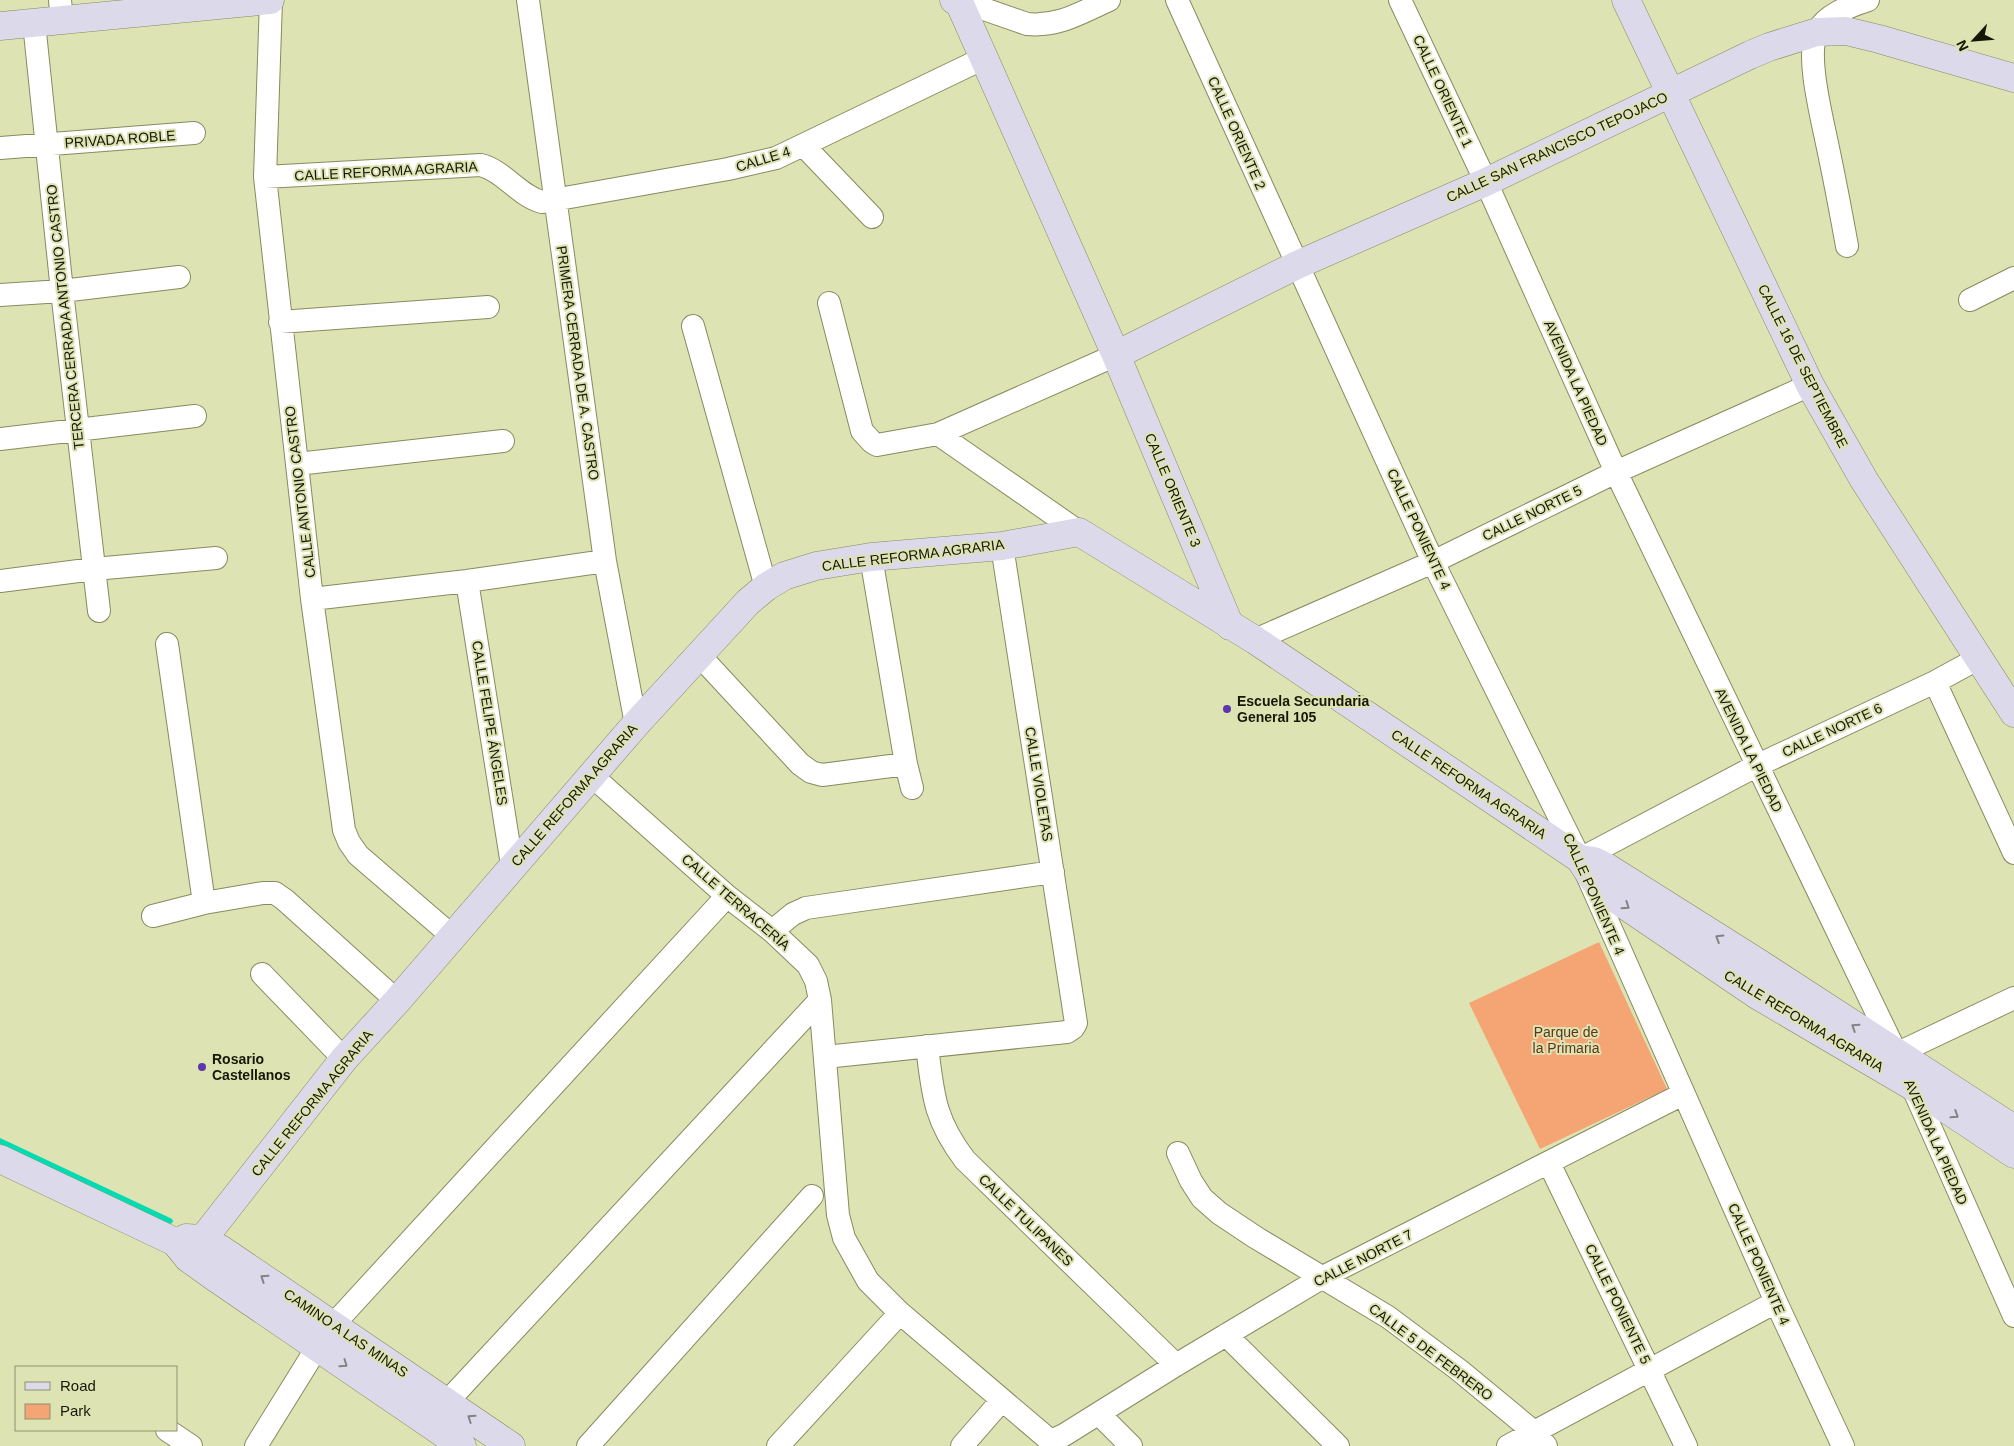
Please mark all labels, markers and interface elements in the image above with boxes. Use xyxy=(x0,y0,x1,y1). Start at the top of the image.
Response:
north arrow xyxy=(1949,15,1999,65)
street label: CALLE ORIENTE 1 xyxy=(1410,32,1476,150)
text: N xyxy=(1953,38,1972,54)
street label: CALLE ORIENTE 2 xyxy=(1205,74,1269,192)
street label: CALLE SAN FRANCISCO TEPOJACO xyxy=(1444,88,1670,205)
street label: PRIVADA ROBLE xyxy=(64,127,176,151)
street label: CALLE 4 xyxy=(734,143,792,175)
street label: CALLE REFORMA AGRARIA xyxy=(294,158,479,184)
street label: TERCERA CERRADA ANTONIO CASTRO xyxy=(43,184,87,450)
street label: PRIMERA CERRADA DE A. CASTRO xyxy=(554,245,602,481)
street label: CALLE 16 DE SEPTIEMBRE xyxy=(1755,282,1851,450)
street label: AVENIDA LA PIEDAD xyxy=(1541,318,1611,448)
street label: CALLE ANTONIO CASTRO xyxy=(281,405,318,579)
street label: CALLE ORIENTE 3 xyxy=(1142,431,1204,550)
street label: CALLE PONIENTE 4 xyxy=(1384,466,1454,592)
street label: CALLE NORTE 5 xyxy=(1480,482,1585,544)
street label: CALLE REFORMA AGRARIA xyxy=(821,536,1006,574)
street label: CALLE FELIPE ÁNGELES xyxy=(469,640,511,806)
street label: AVENIDA LA PIEDAD xyxy=(1712,685,1786,815)
place label: Escuela Secundaria General 105 xyxy=(1237,693,1370,725)
street label: CALLE NORTE 6 xyxy=(1779,700,1885,760)
marker: Escuela Secundaria General 105 xyxy=(1221,703,1233,715)
street label: CALLE REFORMA AGRARIA xyxy=(508,720,641,870)
street label: CALLE VIOLETAS xyxy=(1022,726,1056,842)
street label: CALLE REFORMA AGRARIA xyxy=(1388,726,1550,842)
street label: CALLE PONIENTE 4 xyxy=(1560,831,1628,958)
street label: CALLE TERRACERÍA xyxy=(679,851,794,954)
one-way arrow xyxy=(1620,900,1629,909)
one-way arrow xyxy=(1716,935,1725,945)
street label: CALLE REFORMA AGRARIA xyxy=(1721,967,1887,1075)
park label: Parque de la Primaria xyxy=(1533,1024,1600,1056)
one-way arrow xyxy=(1852,1024,1861,1033)
street label: CALLE REFORMA AGRARIA xyxy=(248,1026,376,1179)
place label: Rosario Castellanos xyxy=(212,1051,291,1083)
marker: Rosario Castellanos xyxy=(196,1061,208,1073)
street label: AVENIDA LA PIEDAD xyxy=(1901,1077,1971,1207)
one-way arrow xyxy=(1949,1108,1958,1118)
street label: CALLE TULIPANES xyxy=(976,1171,1076,1269)
street label: CALLE PONIENTE 4 xyxy=(1725,1201,1793,1328)
street label: CALLE NORTE 7 xyxy=(1311,1226,1415,1290)
street label: CALLE PONIENTE 5 xyxy=(1582,1241,1654,1367)
one-way arrow xyxy=(260,1275,270,1284)
street label: CAMINO A LAS MINAS xyxy=(281,1285,411,1381)
street label: CALLE 5 DE FEBRERO xyxy=(1366,1300,1496,1404)
one-way arrow xyxy=(338,1358,348,1367)
legend xyxy=(15,1366,178,1431)
text: Road xyxy=(60,1377,96,1394)
text: Park xyxy=(60,1402,91,1419)
one-way arrow xyxy=(467,1415,477,1424)

